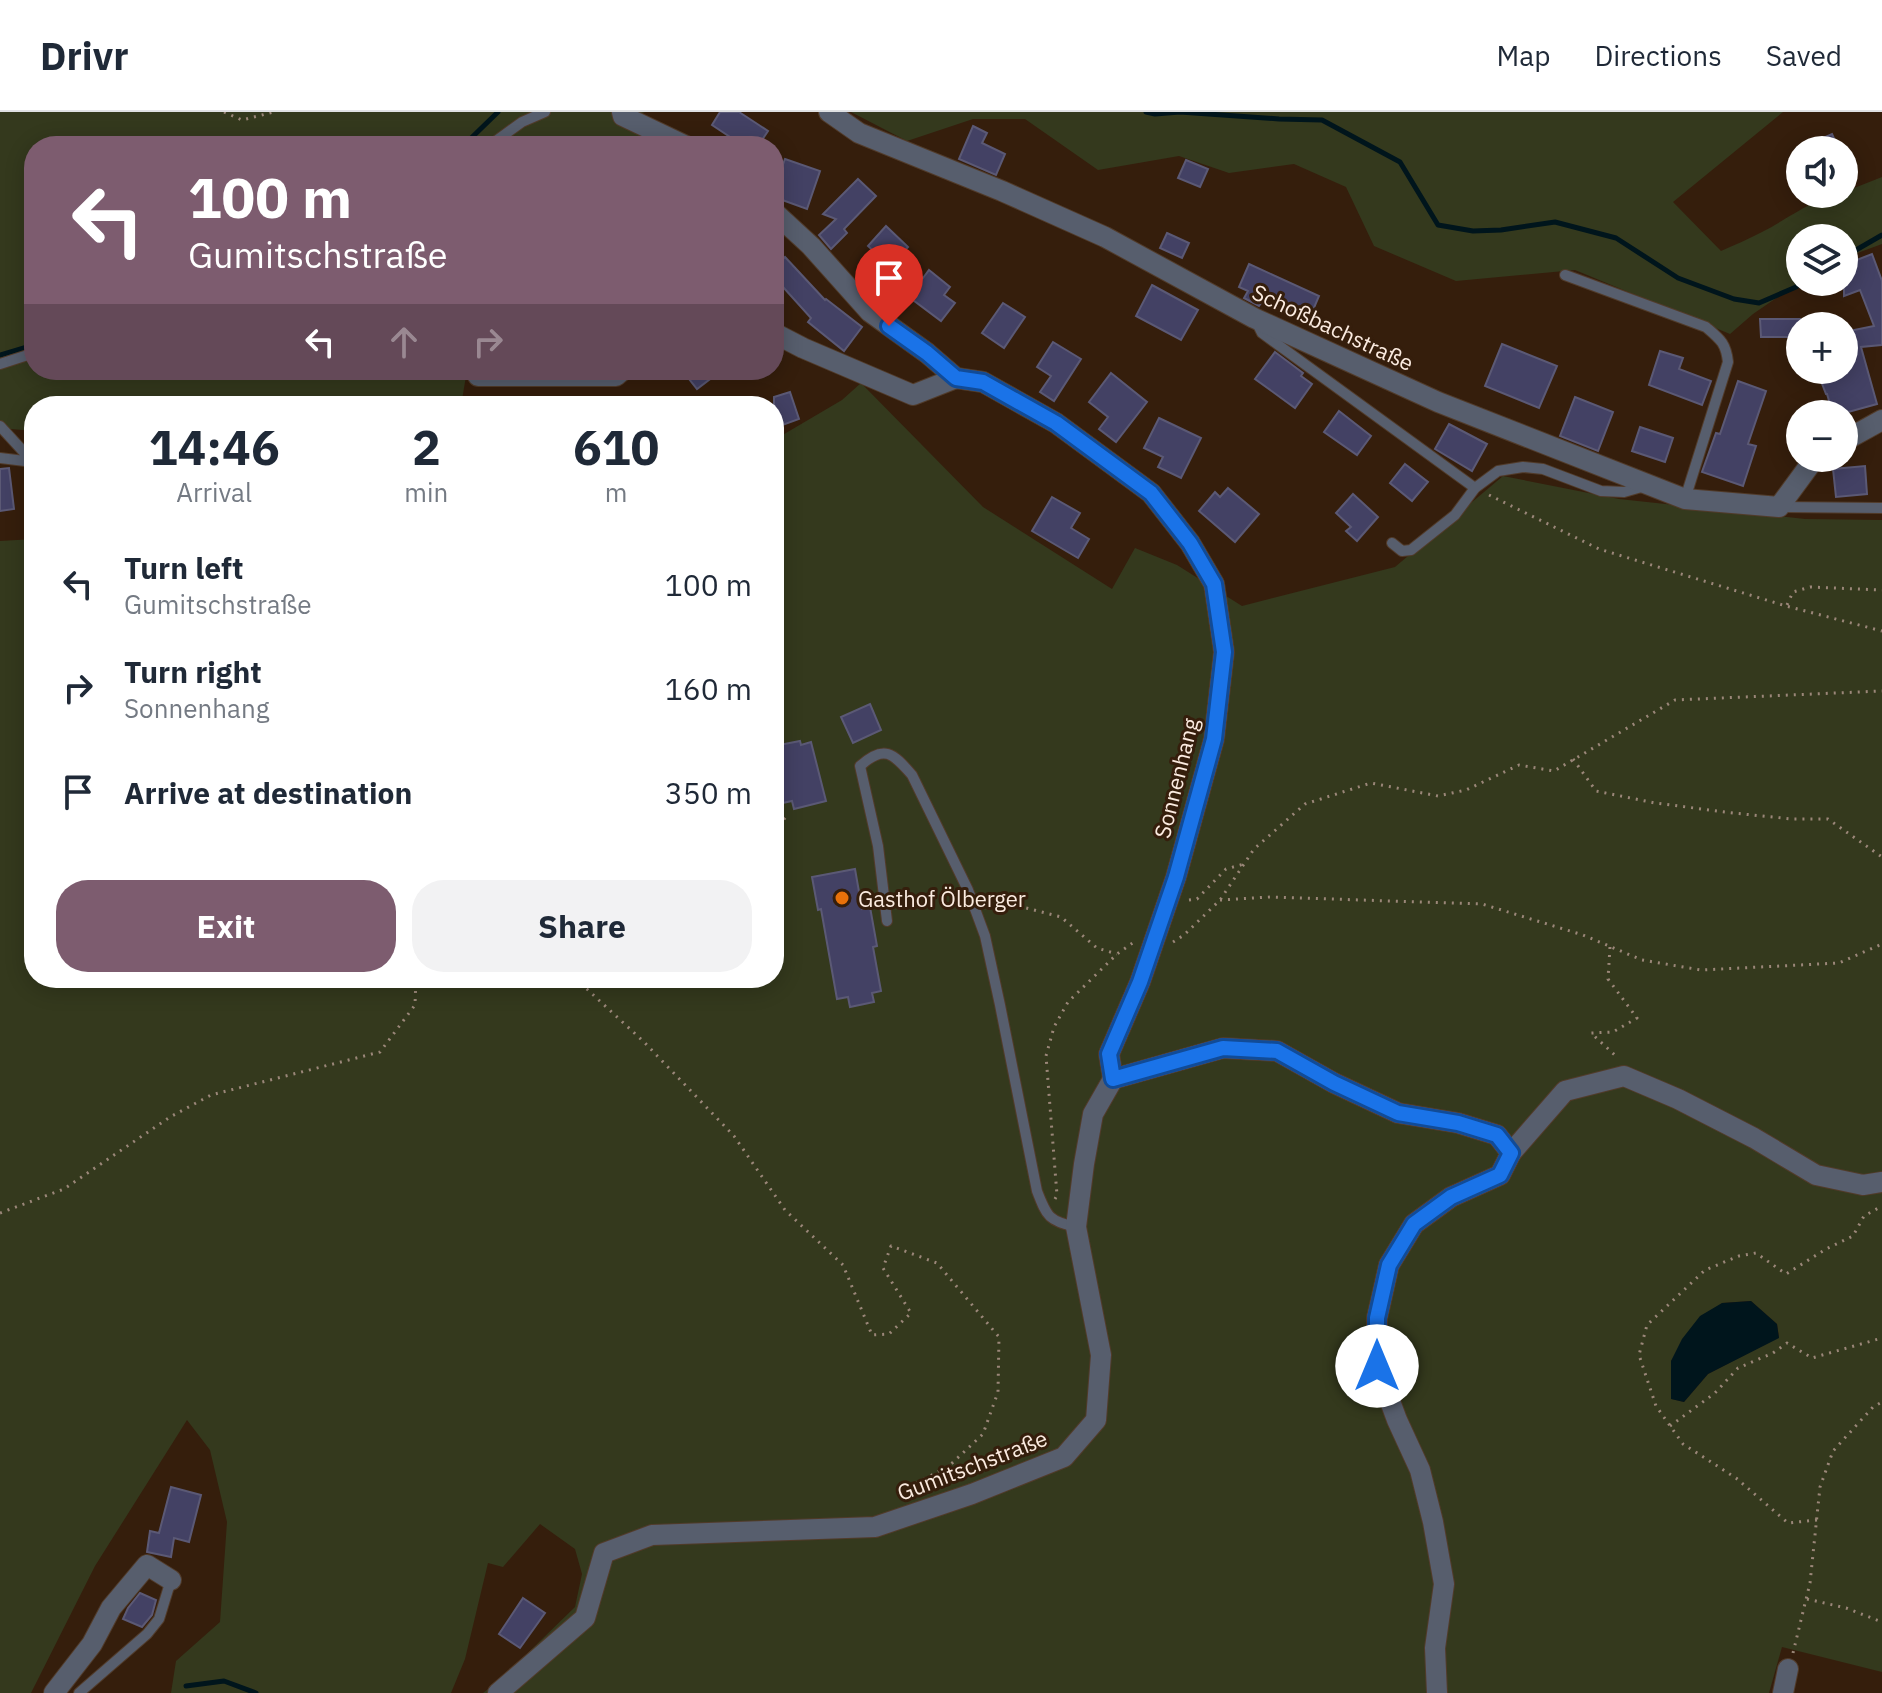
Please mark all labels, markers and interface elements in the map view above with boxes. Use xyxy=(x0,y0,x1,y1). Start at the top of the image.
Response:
text: Drivr xyxy=(40,31,129,80)
text: Map xyxy=(1496,37,1550,74)
text: Directions xyxy=(1594,37,1722,74)
text: Saved xyxy=(1766,37,1842,74)
map controls xyxy=(1786,136,1858,472)
button: sound xyxy=(1786,136,1858,208)
text: 100 m xyxy=(188,161,352,233)
icon: left xyxy=(56,168,160,272)
button: layers xyxy=(1786,224,1858,296)
text: Gumitschstraße xyxy=(188,231,448,278)
pin xyxy=(855,244,923,326)
icon: arrive xyxy=(867,256,911,300)
street label: Schoßbachstraße xyxy=(1248,277,1418,377)
button: + xyxy=(1786,312,1858,384)
icon: left xyxy=(298,320,342,364)
icon: ahead xyxy=(382,320,426,364)
icon: right xyxy=(466,320,510,364)
button: − xyxy=(1786,400,1858,472)
text: 14:46 xyxy=(149,416,280,478)
text: 2 xyxy=(412,416,441,478)
text: 610 xyxy=(573,416,659,478)
text: Arrival xyxy=(176,475,252,509)
text: min xyxy=(404,475,448,509)
text: m xyxy=(605,475,627,509)
text: Turn left xyxy=(124,548,243,587)
icon: left xyxy=(56,562,100,606)
text: 100 m xyxy=(665,565,752,604)
text: Gumitschstraße xyxy=(124,587,312,621)
text: Turn right xyxy=(124,652,262,691)
icon: right xyxy=(56,666,100,710)
text: 160 m xyxy=(665,669,752,708)
text: Sonnenhang xyxy=(124,691,269,725)
street label: Sonnenhang xyxy=(1147,714,1205,841)
icon: arrive xyxy=(56,770,100,814)
text: Arrive at destination xyxy=(124,773,412,812)
text: 350 m xyxy=(665,773,752,812)
button: Exit xyxy=(56,880,396,972)
button: Share xyxy=(412,880,752,972)
place label: Gasthof Ölberger xyxy=(858,884,1026,913)
marker: Gasthof Ölberger xyxy=(833,889,851,907)
position arrow xyxy=(1335,1324,1419,1408)
street label: Gumitschstraße xyxy=(893,1423,1051,1507)

